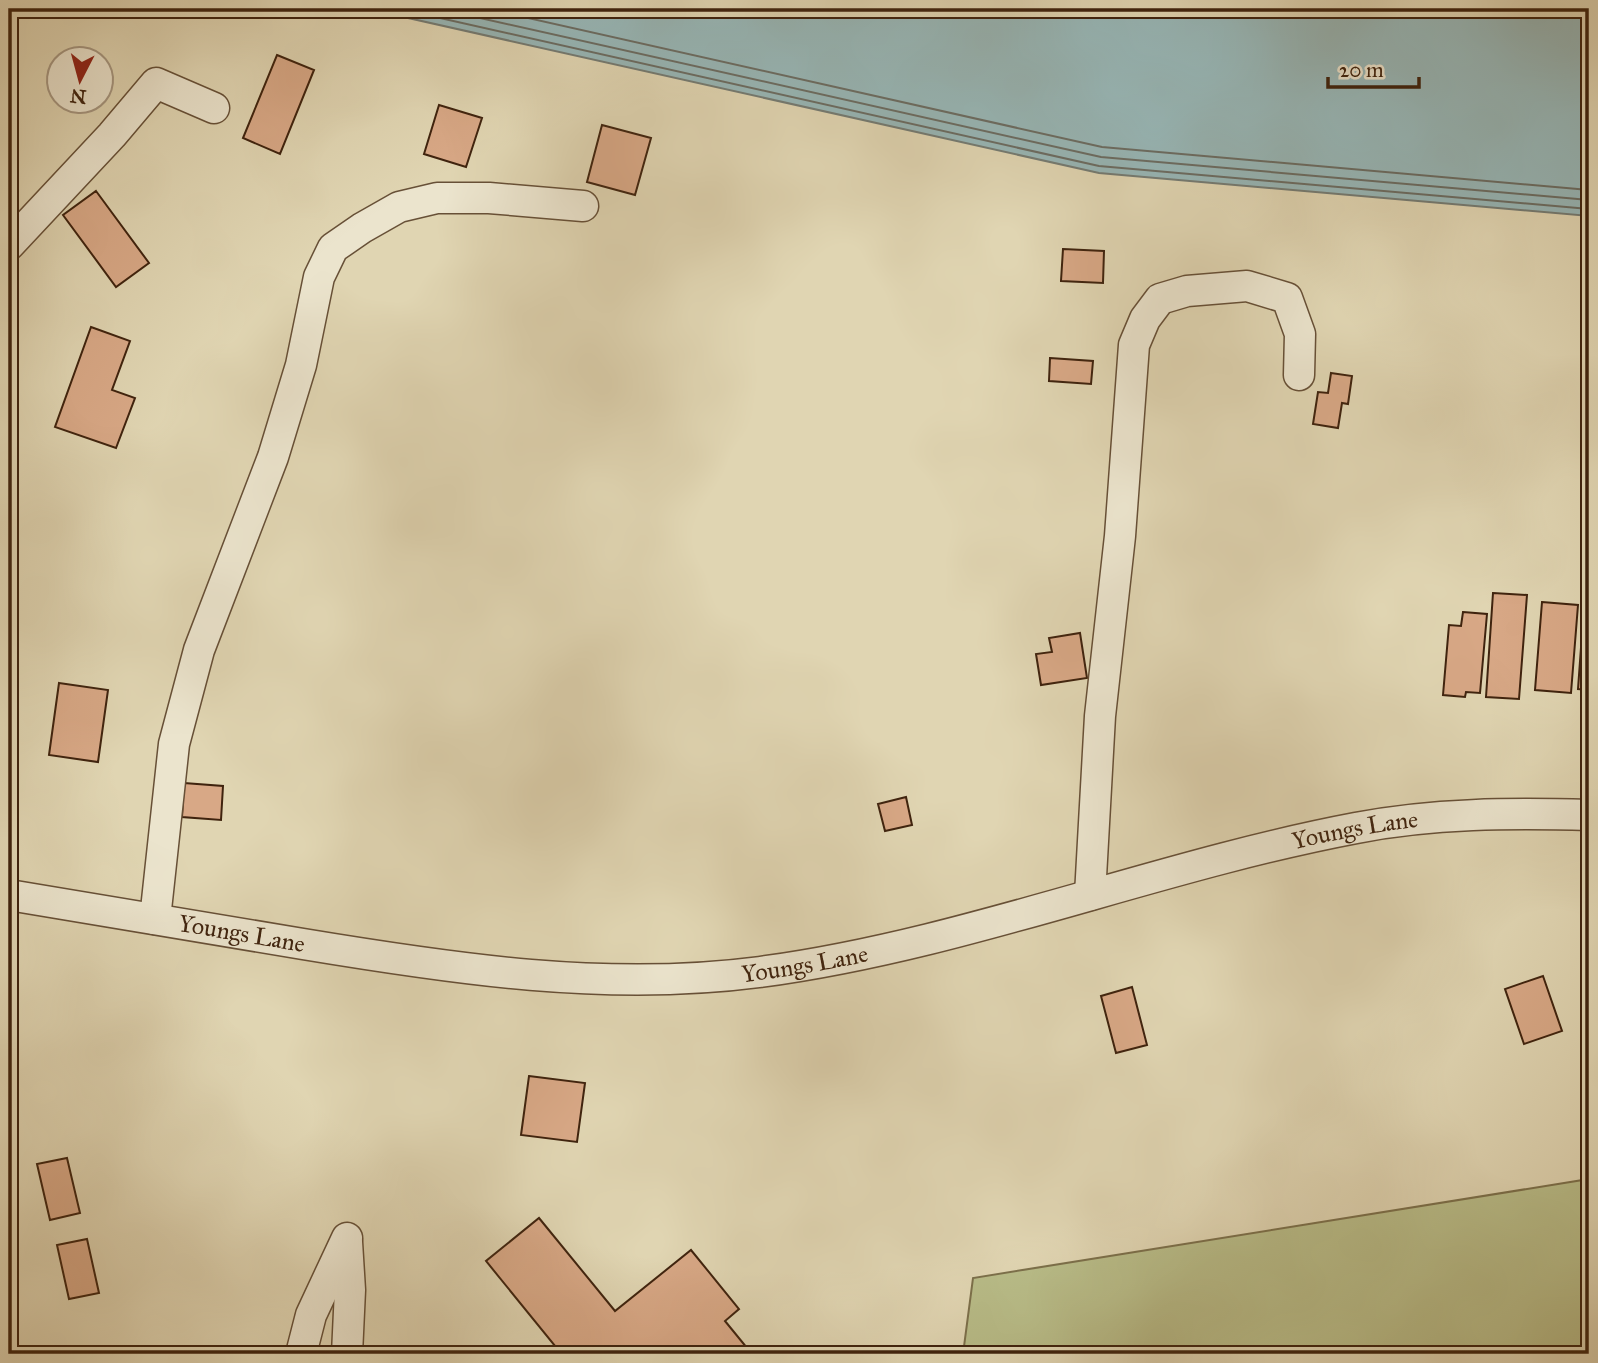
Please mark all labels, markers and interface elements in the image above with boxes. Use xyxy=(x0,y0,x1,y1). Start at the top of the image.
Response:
north arrow xyxy=(46,46,116,116)
scale bar xyxy=(1328,46,1420,90)
text: 20 m xyxy=(1339,57,1384,83)
text: N xyxy=(69,84,87,109)
street label: Youngs Lane xyxy=(1289,804,1420,856)
street label: Youngs Lane xyxy=(176,908,307,959)
street label: Youngs Lane xyxy=(740,938,871,989)

